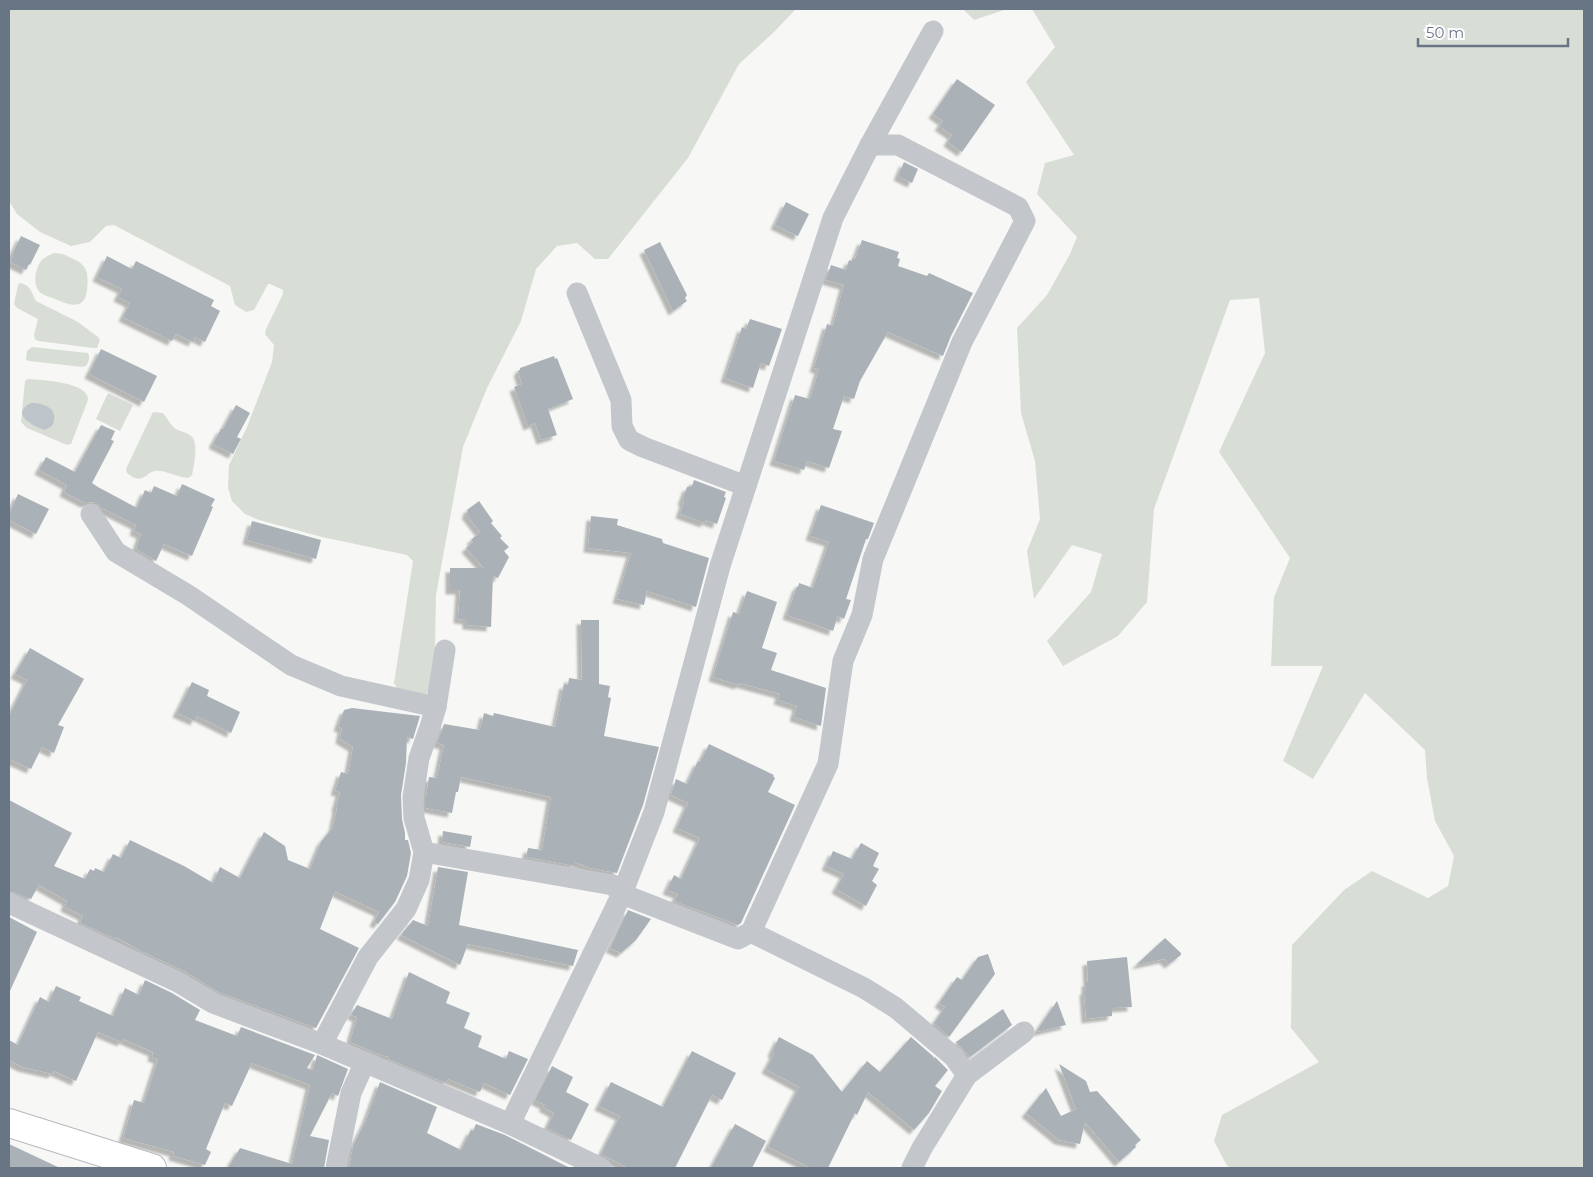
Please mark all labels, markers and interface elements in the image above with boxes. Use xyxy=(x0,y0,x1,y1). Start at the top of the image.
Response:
scale bar xyxy=(1418,15,1568,47)
text: 50 m xyxy=(1426,23,1464,42)

